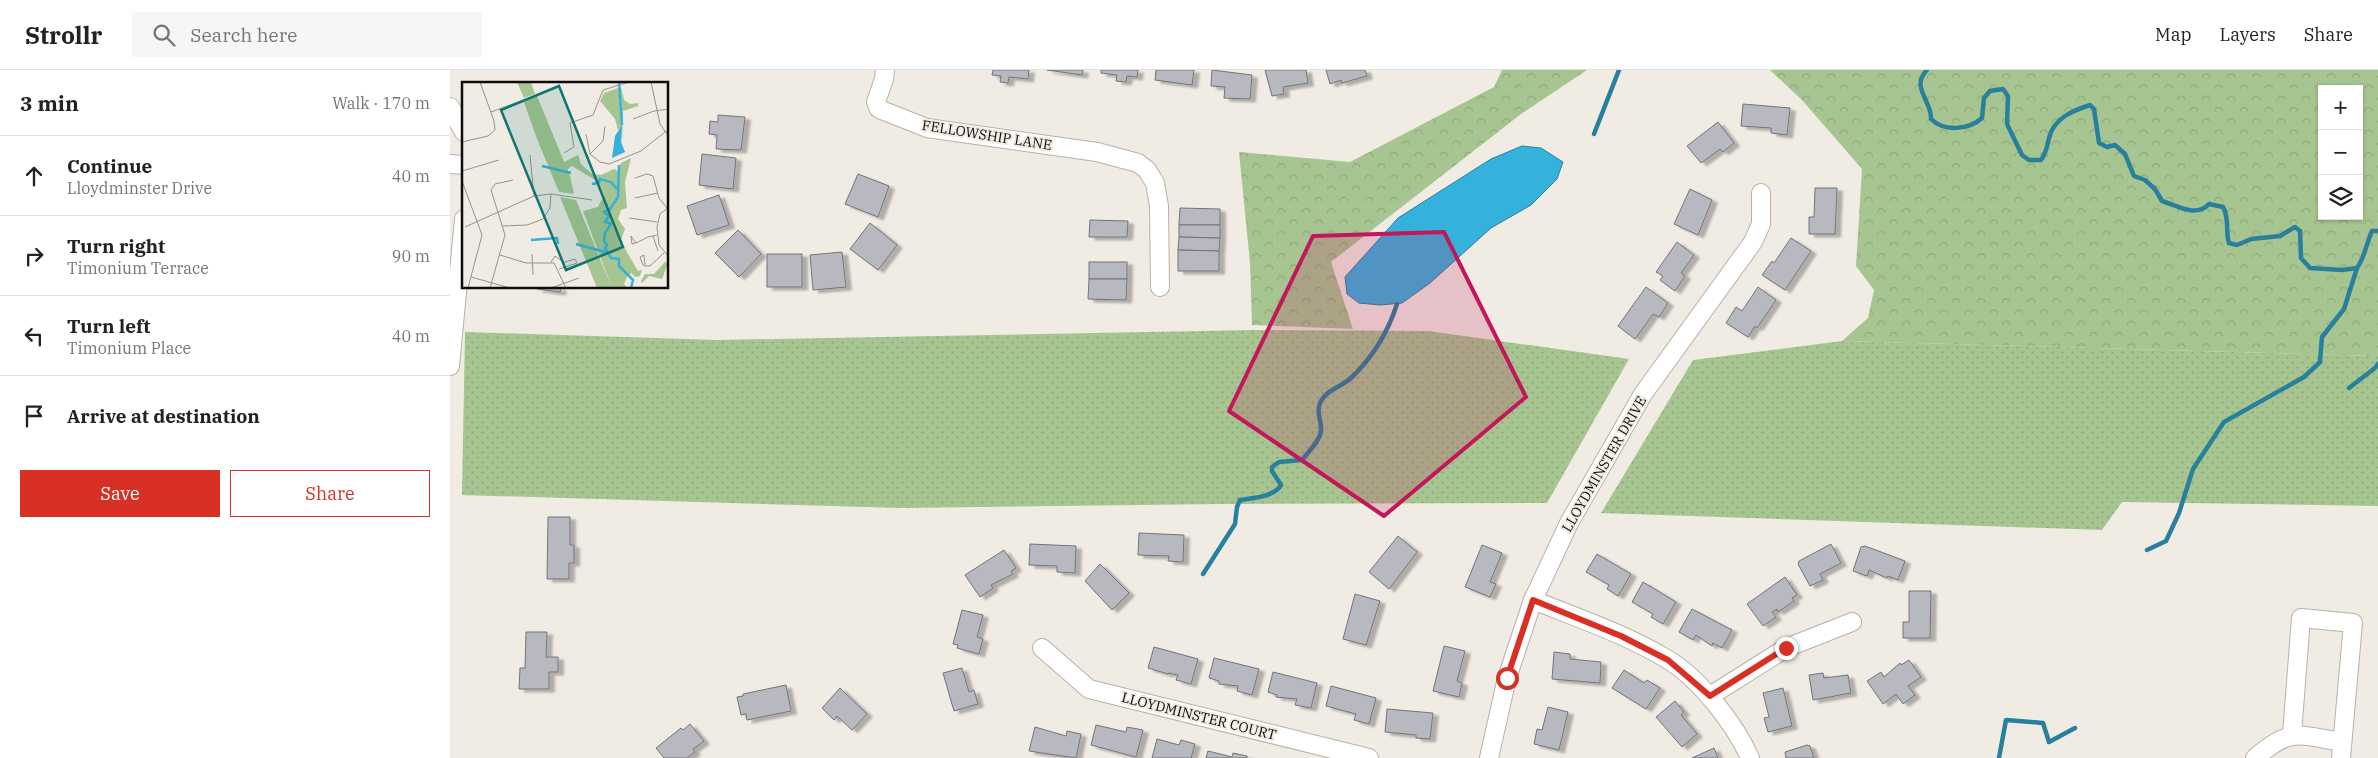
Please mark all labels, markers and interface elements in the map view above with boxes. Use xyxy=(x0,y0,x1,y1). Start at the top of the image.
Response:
search box xyxy=(132,12,482,57)
text: Strollr xyxy=(25,19,102,51)
icon: search xyxy=(150,21,178,49)
text: Search here xyxy=(190,23,297,47)
text: Map xyxy=(2155,23,2192,46)
text: Layers xyxy=(2220,23,2276,46)
text: Share xyxy=(2304,23,2353,46)
inset map xyxy=(462,82,669,289)
map controls xyxy=(2318,85,2363,220)
button: + xyxy=(2318,85,2363,130)
text: 3 min xyxy=(20,89,79,117)
text: Walk · 170 m xyxy=(332,93,430,113)
street label: FELLOWSHIP LANE xyxy=(921,116,1053,154)
button: − xyxy=(2318,130,2363,175)
text: Continue xyxy=(67,154,152,178)
icon: ahead xyxy=(20,162,48,190)
text: 40 m xyxy=(392,166,430,186)
button: layers xyxy=(2318,175,2363,220)
text: Lloydminster Drive xyxy=(67,178,212,198)
text: Turn right xyxy=(67,234,165,258)
icon: right xyxy=(20,242,48,270)
text: 90 m xyxy=(392,246,430,266)
text: Timonium Terrace xyxy=(67,258,209,278)
text: Turn left xyxy=(67,314,150,338)
icon: left xyxy=(20,322,48,350)
text: 40 m xyxy=(392,326,430,346)
text: Timonium Place xyxy=(67,338,191,358)
street label: LLOYDMINSTER DRIVE xyxy=(1558,393,1650,535)
icon: arrive xyxy=(20,402,48,430)
text: Arrive at destination xyxy=(67,404,260,428)
button: Save xyxy=(20,470,220,517)
button: Share xyxy=(230,470,430,517)
route end xyxy=(1775,637,1798,660)
route start xyxy=(1496,667,1519,690)
street label: LLOYDMINSTER COURT xyxy=(1120,688,1278,744)

